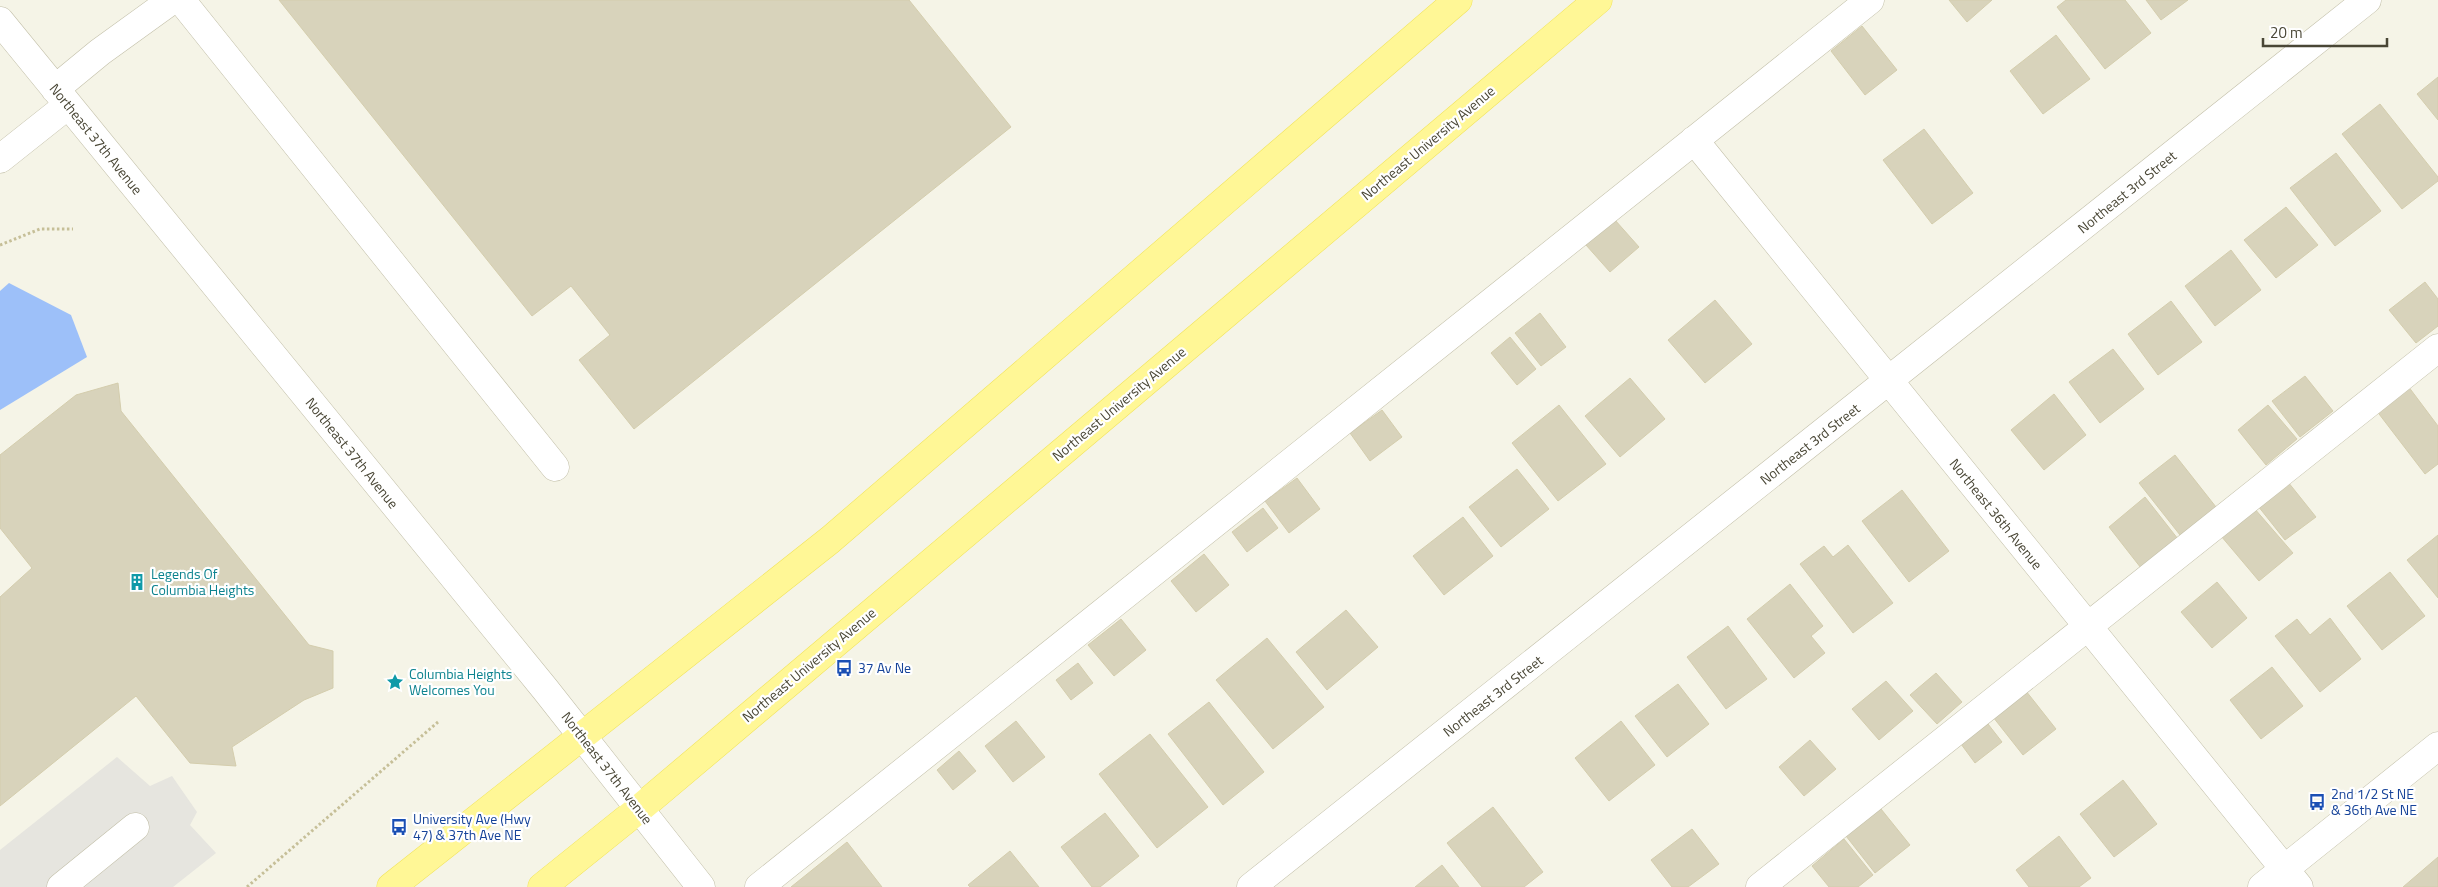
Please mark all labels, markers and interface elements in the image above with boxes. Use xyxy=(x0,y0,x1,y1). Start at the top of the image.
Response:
scale bar xyxy=(2263,15,2387,47)
text: 20 m xyxy=(2270,21,2303,44)
street label: Northeast 37th Avenue xyxy=(45,79,148,199)
street label: Northeast University Avenue xyxy=(1356,80,1499,205)
street label: Northeast 3rd Street xyxy=(2073,145,2181,238)
street label: Northeast University Avenue xyxy=(1047,341,1190,466)
street label: Northeast 37th Avenue xyxy=(301,393,404,513)
street label: Northeast 3rd Street xyxy=(1755,398,1864,489)
street label: Northeast 36th Avenue xyxy=(1945,454,2048,574)
place label: Legends Of Columbia Heights xyxy=(151,563,254,600)
building icon: Legends Of Columbia Heights xyxy=(127,572,147,592)
street label: Northeast University Avenue xyxy=(737,602,880,727)
street label: Northeast 3rd Street xyxy=(1438,650,1547,741)
place label: 37 Av Ne xyxy=(858,657,911,678)
bus stop icon: 37 Av Ne xyxy=(834,658,854,678)
place label: Columbia Heights Welcomes You xyxy=(409,663,512,700)
place icon: Columbia Heights Welcomes You xyxy=(385,672,405,692)
street label: Northeast 37th Avenue xyxy=(557,707,658,828)
place label: 2nd 1/2 St NE & 36th Ave NE xyxy=(2331,783,2417,820)
bus stop icon: 2nd 1/2 St NE & 36th Ave NE xyxy=(2307,792,2327,812)
place label: University Ave (Hwy 47) & 37th Ave NE xyxy=(413,808,531,845)
bus stop icon: University Ave (Hwy 47) & 37th Ave NE xyxy=(389,817,409,837)

